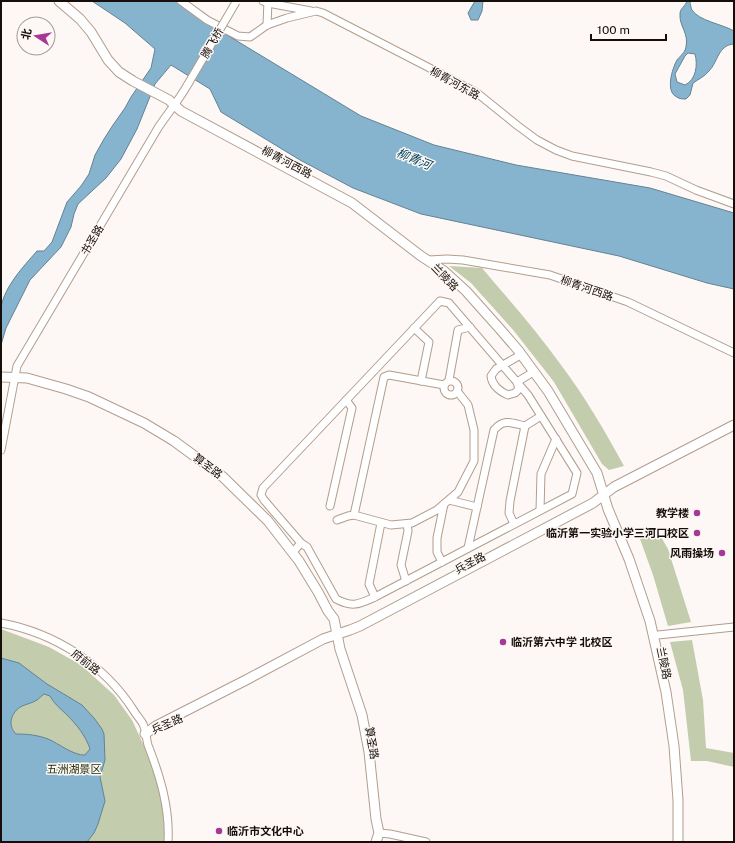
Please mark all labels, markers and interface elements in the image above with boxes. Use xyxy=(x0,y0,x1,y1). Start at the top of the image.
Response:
north arrow xyxy=(16,16,56,56)
scale bar xyxy=(591,16,666,42)
text: 100 m xyxy=(597,23,630,37)
street label: 腾飞桥 xyxy=(199,26,225,60)
text: 北 xyxy=(19,27,33,41)
street label: 柳青河东路 xyxy=(428,64,482,102)
street label: 柳青河西路 xyxy=(260,144,314,180)
water label: 柳青河 xyxy=(395,146,435,173)
street label: 书圣路 xyxy=(78,223,106,257)
street label: 兰陵路 xyxy=(429,261,461,293)
street label: 柳青河西路 xyxy=(559,273,615,303)
street label: 算圣路 xyxy=(191,451,225,481)
place label: 教学楼 xyxy=(656,507,689,519)
marker: 教学楼 xyxy=(692,508,702,518)
place label: 临沂第一实验小学三河口校区 xyxy=(546,527,689,539)
marker: 临沂第一实验小学三河口校区 xyxy=(692,528,702,538)
place label: 风雨操场 xyxy=(670,547,714,559)
marker: 风雨操场 xyxy=(717,548,727,558)
street label: 兵圣路 xyxy=(453,550,487,576)
place label: 临沂第六中学 北校区 xyxy=(511,636,612,648)
marker: 临沂第六中学 北校区 xyxy=(498,637,508,647)
street label: 兰陵路 xyxy=(655,646,673,680)
street label: 府前路 xyxy=(69,647,103,677)
street label: 兵圣路 xyxy=(149,712,185,736)
street label: 算圣路 xyxy=(363,726,381,760)
park label: 五洲湖景区 xyxy=(47,763,102,775)
place label: 临沂市文化中心 xyxy=(227,825,304,837)
marker: 临沂市文化中心 xyxy=(214,826,224,836)

